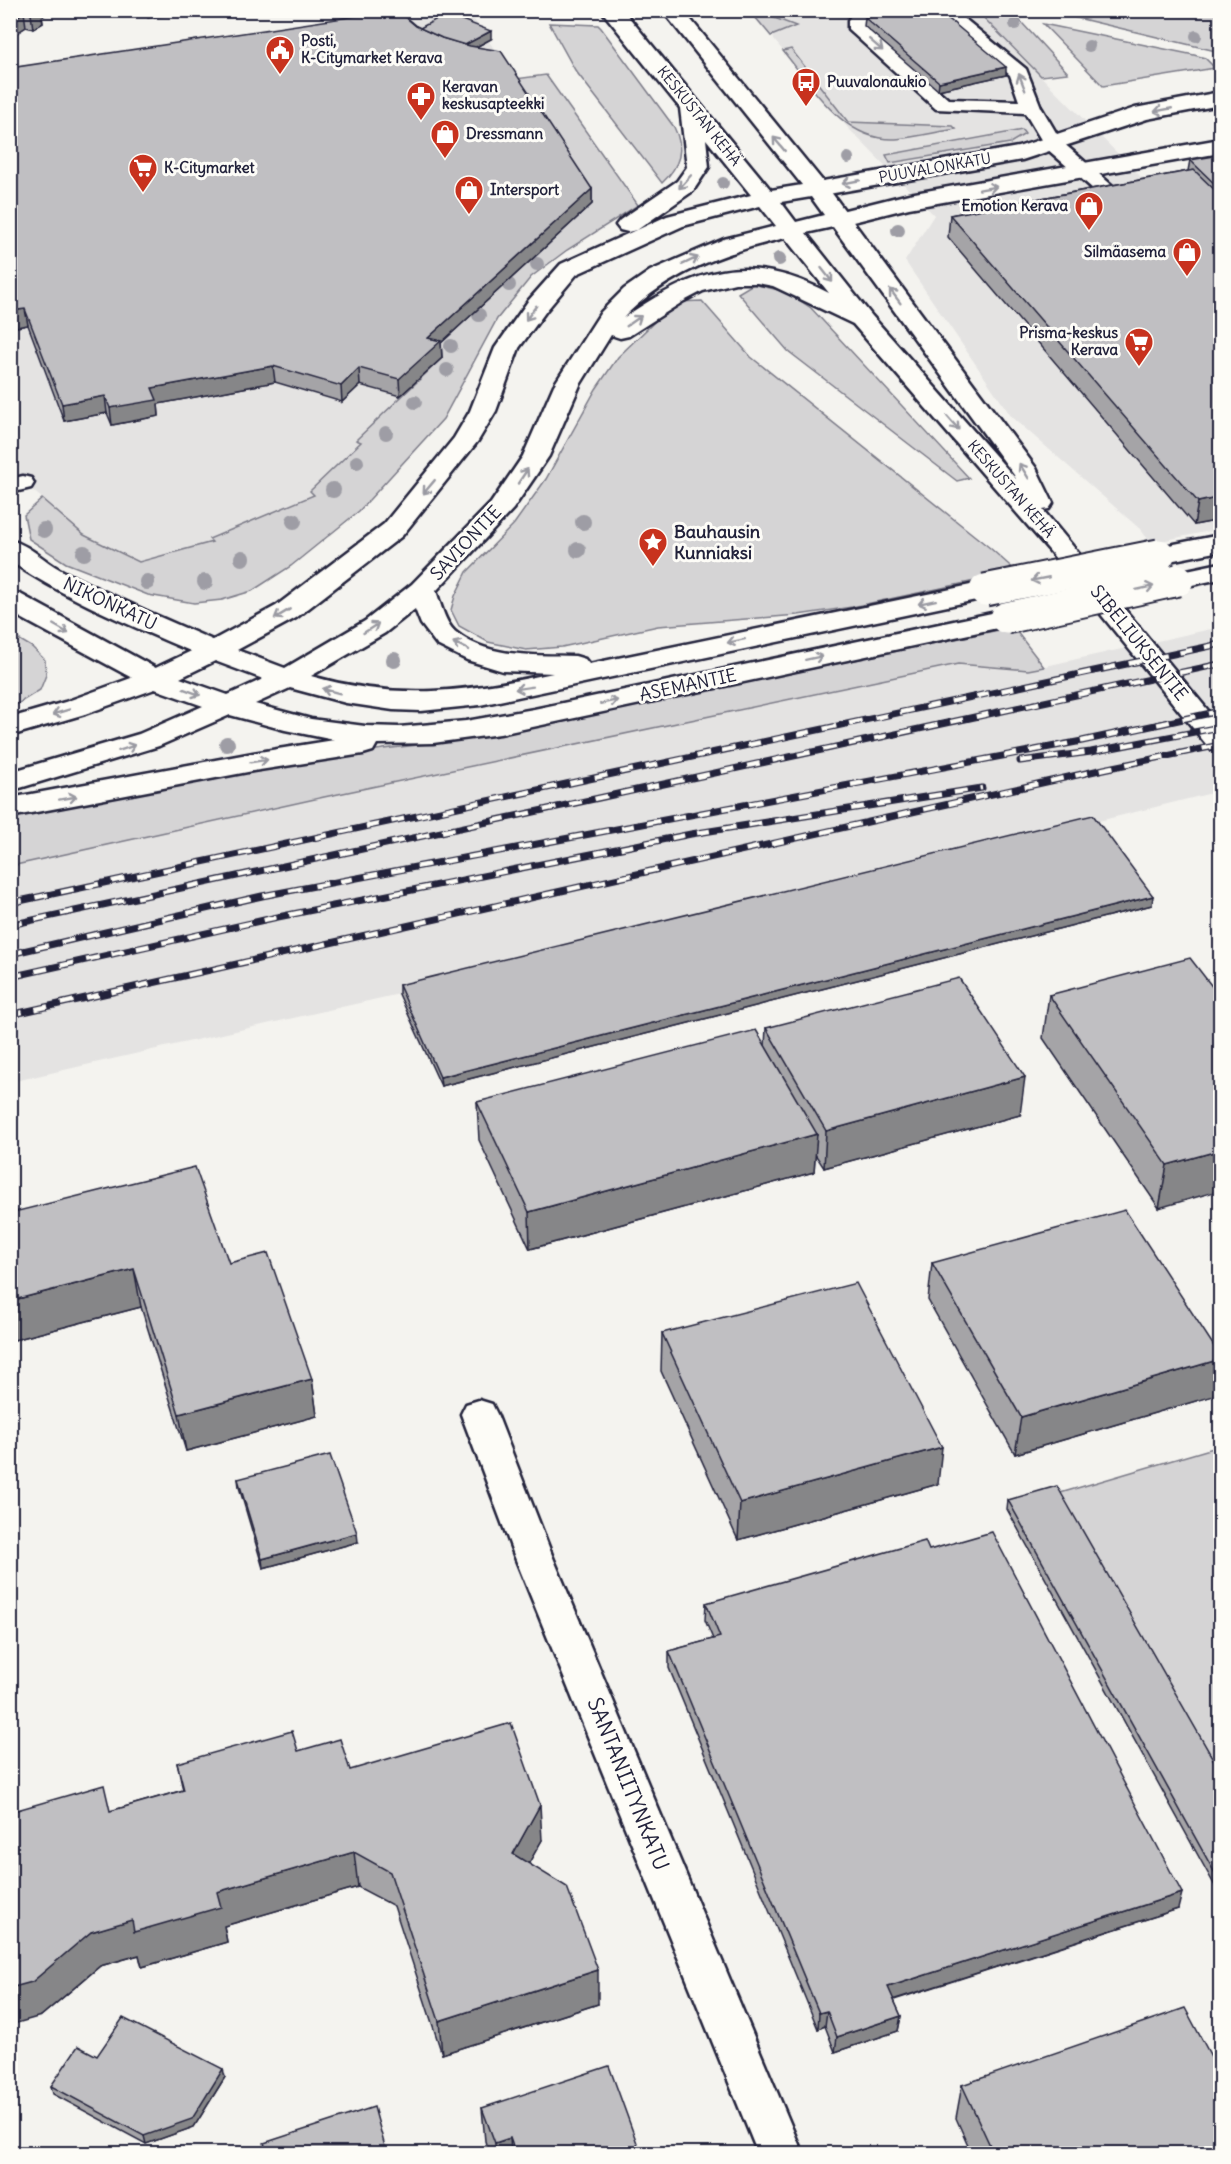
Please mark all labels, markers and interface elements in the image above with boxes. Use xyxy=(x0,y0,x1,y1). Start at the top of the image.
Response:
place label: Posti, K-Citymarket Kerava xyxy=(301,31,443,68)
public building icon: Posti, K-Citymarket Kerava xyxy=(264,34,296,76)
one-way arrow xyxy=(868,38,883,52)
street label: KESKUSTAN KEHÄ xyxy=(653,62,746,170)
bus stop icon: Puuvalonaukio xyxy=(790,66,822,108)
place label: Puuvalonaukio xyxy=(827,72,927,91)
one-way arrow xyxy=(1016,74,1027,92)
place label: Keravan keskusapteekki xyxy=(442,77,544,114)
pharmacy icon: Keravan keskusapteekki xyxy=(405,80,437,122)
one-way arrow xyxy=(1154,105,1173,116)
shop icon: Dressmann xyxy=(429,118,461,160)
place label: Dressmann xyxy=(466,124,543,143)
one-way arrow xyxy=(773,137,786,153)
street label: PUUVALONKATU xyxy=(877,148,993,187)
supermarket icon: K-Citymarket xyxy=(127,152,159,194)
place label: K-Citymarket xyxy=(164,158,256,178)
shop icon: Intersport xyxy=(453,174,485,216)
one-way arrow xyxy=(678,175,692,190)
one-way arrow xyxy=(842,177,861,188)
place label: Intersport xyxy=(490,180,560,200)
one-way arrow xyxy=(977,182,997,193)
shop icon: Emotion Kerava xyxy=(1073,190,1105,232)
place label: Emotion Kerava xyxy=(961,196,1068,215)
shop icon: Silmäasema xyxy=(1171,236,1203,278)
place label: Silmäasema xyxy=(1084,242,1166,261)
one-way arrow xyxy=(680,255,698,267)
one-way arrow xyxy=(820,267,833,283)
one-way arrow xyxy=(888,289,901,305)
one-way arrow xyxy=(525,305,537,321)
one-way arrow xyxy=(626,315,642,327)
place label: Prisma-keskus Kerava xyxy=(1019,323,1118,359)
supermarket icon: Prisma-keskus Kerava xyxy=(1123,326,1155,368)
one-way arrow xyxy=(946,416,960,431)
street label: KESKUSTAN KEHÄ xyxy=(964,436,1059,542)
one-way arrow xyxy=(1018,464,1030,480)
one-way arrow xyxy=(517,468,529,485)
one-way arrow xyxy=(422,479,436,494)
street label: SAVIONTIE xyxy=(425,500,506,585)
place label: Bauhausin Kunniaksi xyxy=(674,520,761,564)
place icon: Bauhausin Kunniaksi xyxy=(637,526,669,568)
street label: NIKONKATU xyxy=(60,572,161,635)
one-way arrow xyxy=(1031,574,1050,585)
street label: SIBELIUKSENTIE xyxy=(1086,580,1193,705)
one-way arrow xyxy=(1136,581,1155,593)
one-way arrow xyxy=(918,597,938,608)
one-way arrow xyxy=(274,608,291,620)
one-way arrow xyxy=(363,622,379,634)
one-way arrow xyxy=(52,623,69,635)
one-way arrow xyxy=(727,636,746,648)
one-way arrow xyxy=(453,640,471,652)
one-way arrow xyxy=(804,652,823,664)
street label: ASEMANTIE xyxy=(637,663,739,706)
one-way arrow xyxy=(515,683,535,694)
one-way arrow xyxy=(322,685,341,697)
one-way arrow xyxy=(182,688,201,699)
one-way arrow xyxy=(600,695,619,707)
one-way arrow xyxy=(51,707,70,718)
one-way arrow xyxy=(117,741,136,752)
one-way arrow xyxy=(249,755,269,766)
one-way arrow xyxy=(58,792,77,803)
street label: SANTANIITYNKATU xyxy=(581,1693,675,1874)

